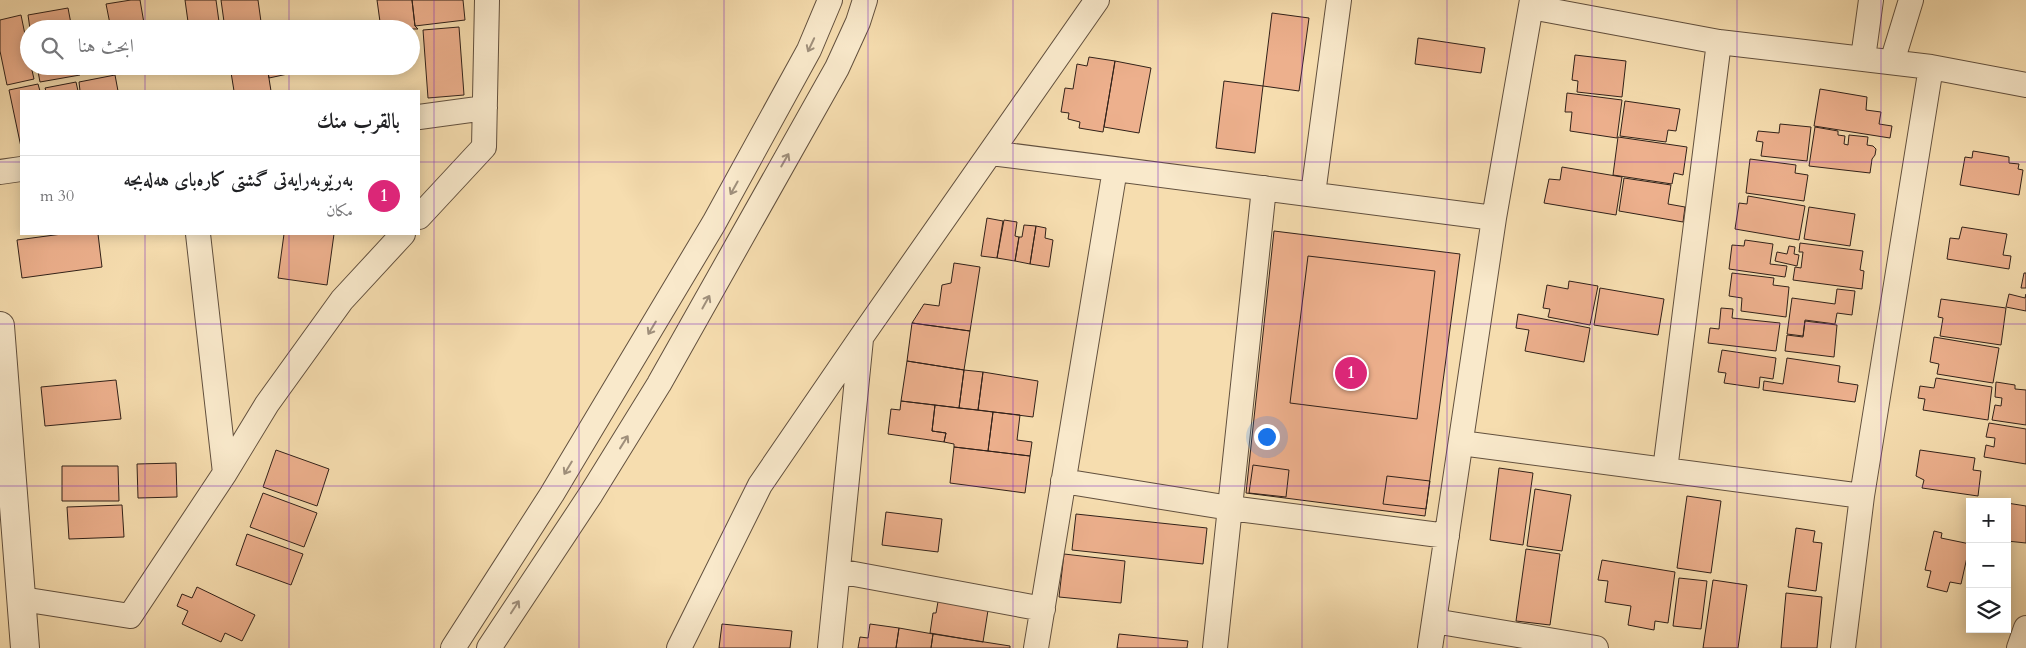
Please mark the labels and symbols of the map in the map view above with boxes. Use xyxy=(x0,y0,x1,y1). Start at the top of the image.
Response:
one-way arrow xyxy=(806,37,816,52)
one-way arrow xyxy=(780,153,790,167)
one-way arrow xyxy=(728,180,738,195)
one-way arrow xyxy=(702,295,712,310)
one-way arrow xyxy=(646,321,656,335)
pin: 1 xyxy=(1335,354,1367,392)
your location xyxy=(1254,424,1280,450)
one-way arrow xyxy=(619,435,629,449)
one-way arrow xyxy=(563,460,573,474)
one-way arrow xyxy=(510,600,521,614)

